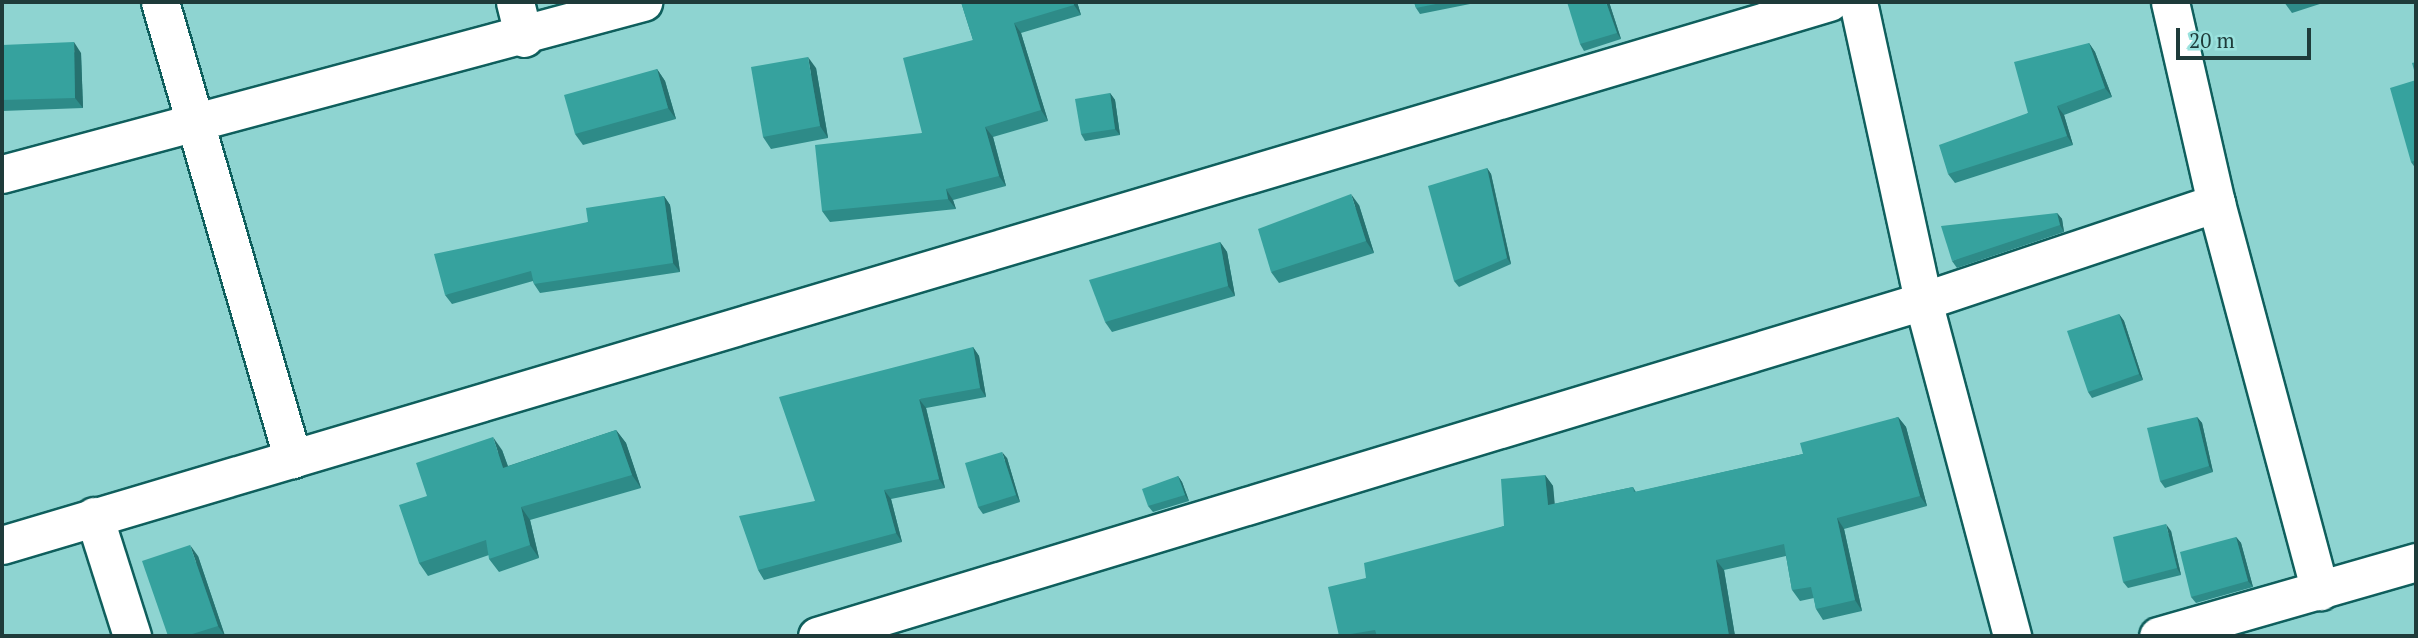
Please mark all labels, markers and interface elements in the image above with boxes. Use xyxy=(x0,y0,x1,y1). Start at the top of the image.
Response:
scale bar xyxy=(2180,14,2315,58)
text: 20 m xyxy=(2189,26,2235,54)

